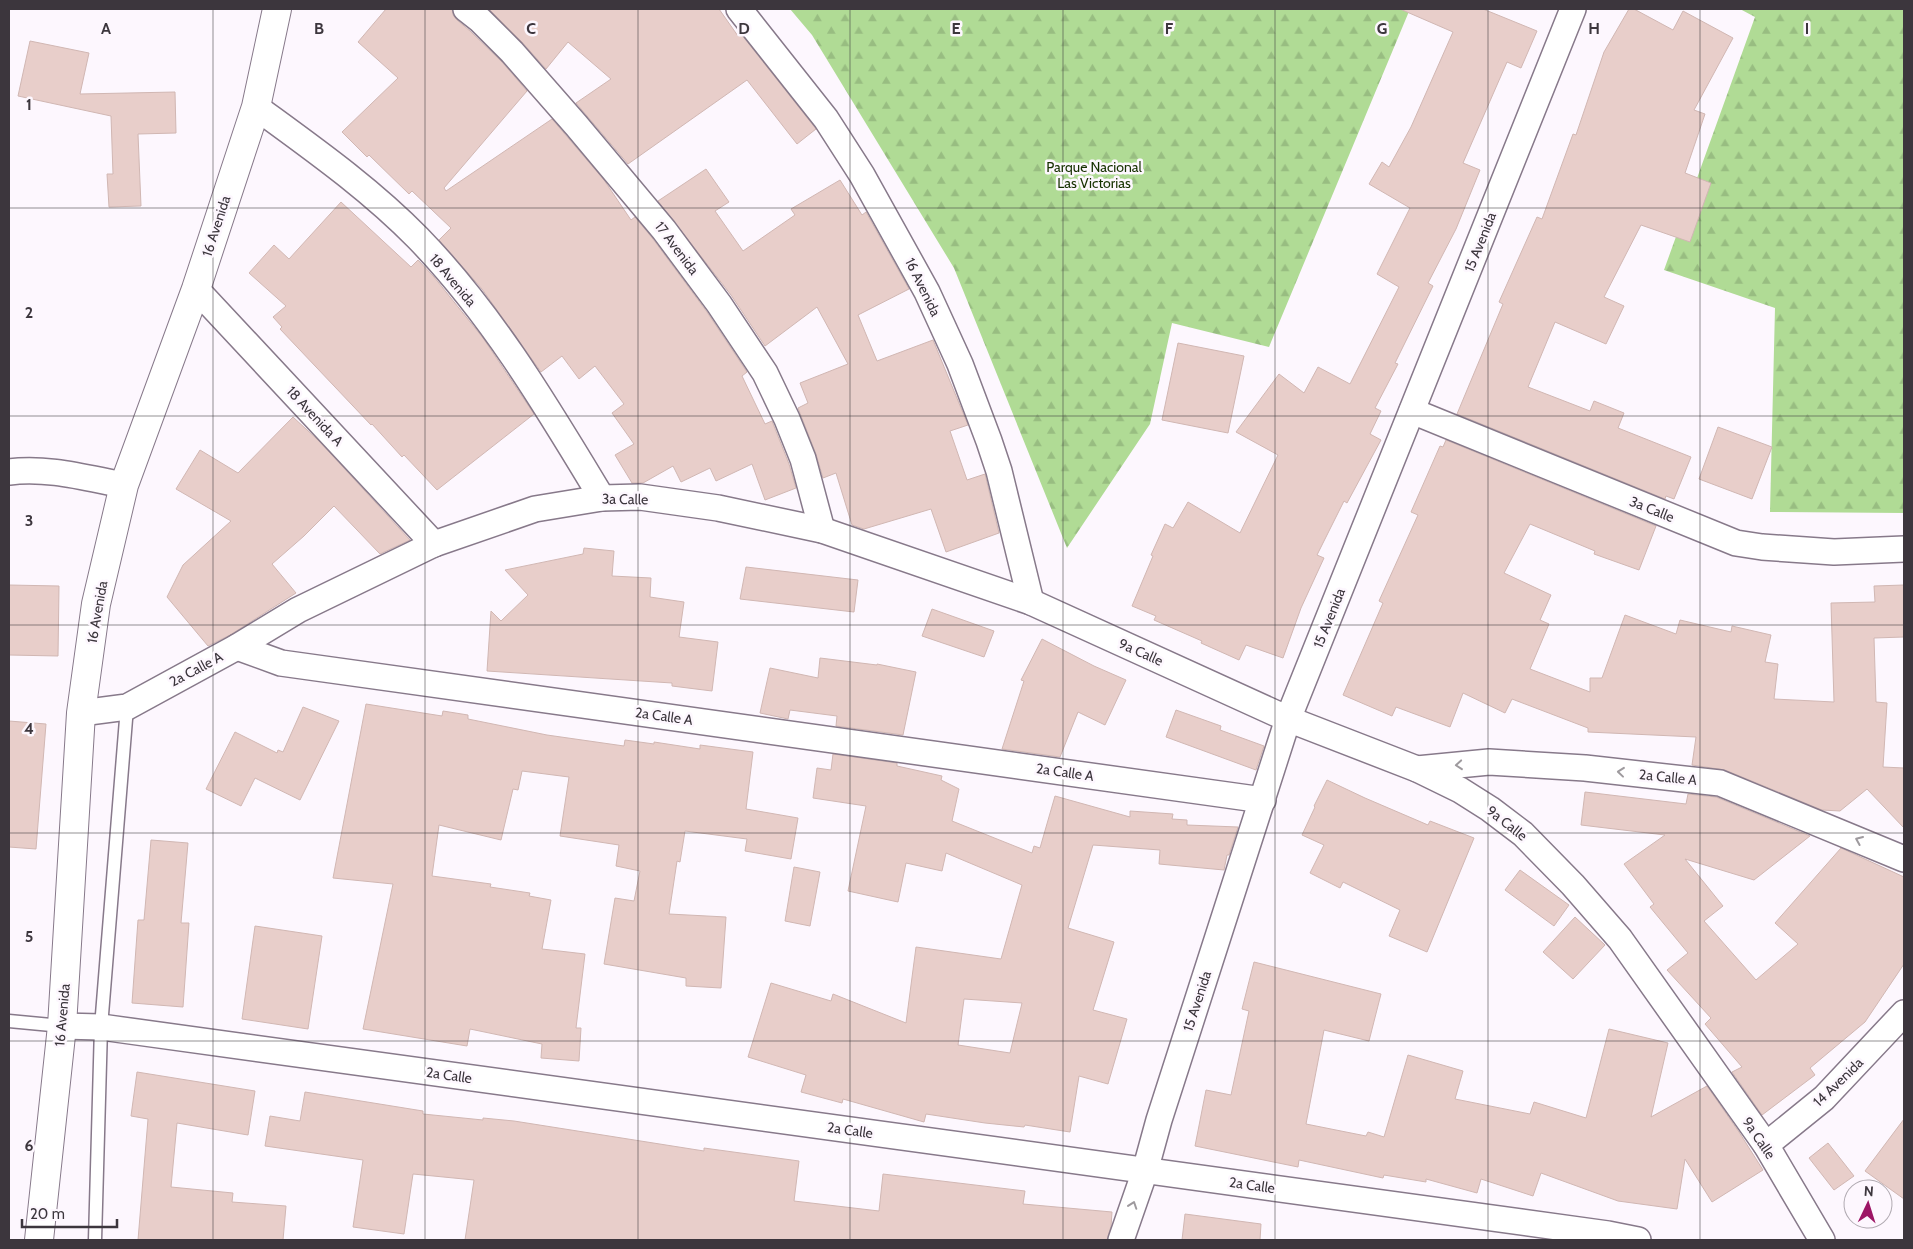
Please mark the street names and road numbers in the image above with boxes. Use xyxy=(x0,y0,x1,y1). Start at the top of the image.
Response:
street label: 16 Avenida xyxy=(198,193,234,259)
street label: 15 Avenida xyxy=(1460,209,1500,274)
street label: 17 Avenida xyxy=(651,218,703,278)
street label: 18 Avenida xyxy=(426,250,480,310)
street label: 16 Avenida xyxy=(901,255,945,320)
street label: 18 Avenida A xyxy=(283,382,348,450)
street label: 3a Calle xyxy=(602,490,648,508)
street label: 3a Calle xyxy=(1627,492,1677,526)
street label: 16 Avenida xyxy=(83,579,111,645)
street label: 15 Avenida xyxy=(1309,585,1349,650)
street label: 9a Calle xyxy=(1116,634,1166,670)
street label: 2a Calle A xyxy=(166,647,226,691)
street label: 2a Calle A xyxy=(634,703,694,729)
street label: 2a Calle A xyxy=(1035,759,1095,785)
street label: 2a Calle A xyxy=(1638,765,1698,789)
street label: 9a Calle xyxy=(1483,801,1531,845)
street label: 15 Avenida xyxy=(1179,968,1215,1034)
street label: 16 Avenida xyxy=(50,983,74,1047)
street label: 14 Avenida xyxy=(1809,1053,1867,1110)
street label: 2a Calle xyxy=(425,1063,473,1087)
street label: 9a Calle xyxy=(1738,1114,1780,1162)
street label: 2a Calle xyxy=(826,1118,874,1142)
street label: 2a Calle xyxy=(1228,1173,1276,1197)

